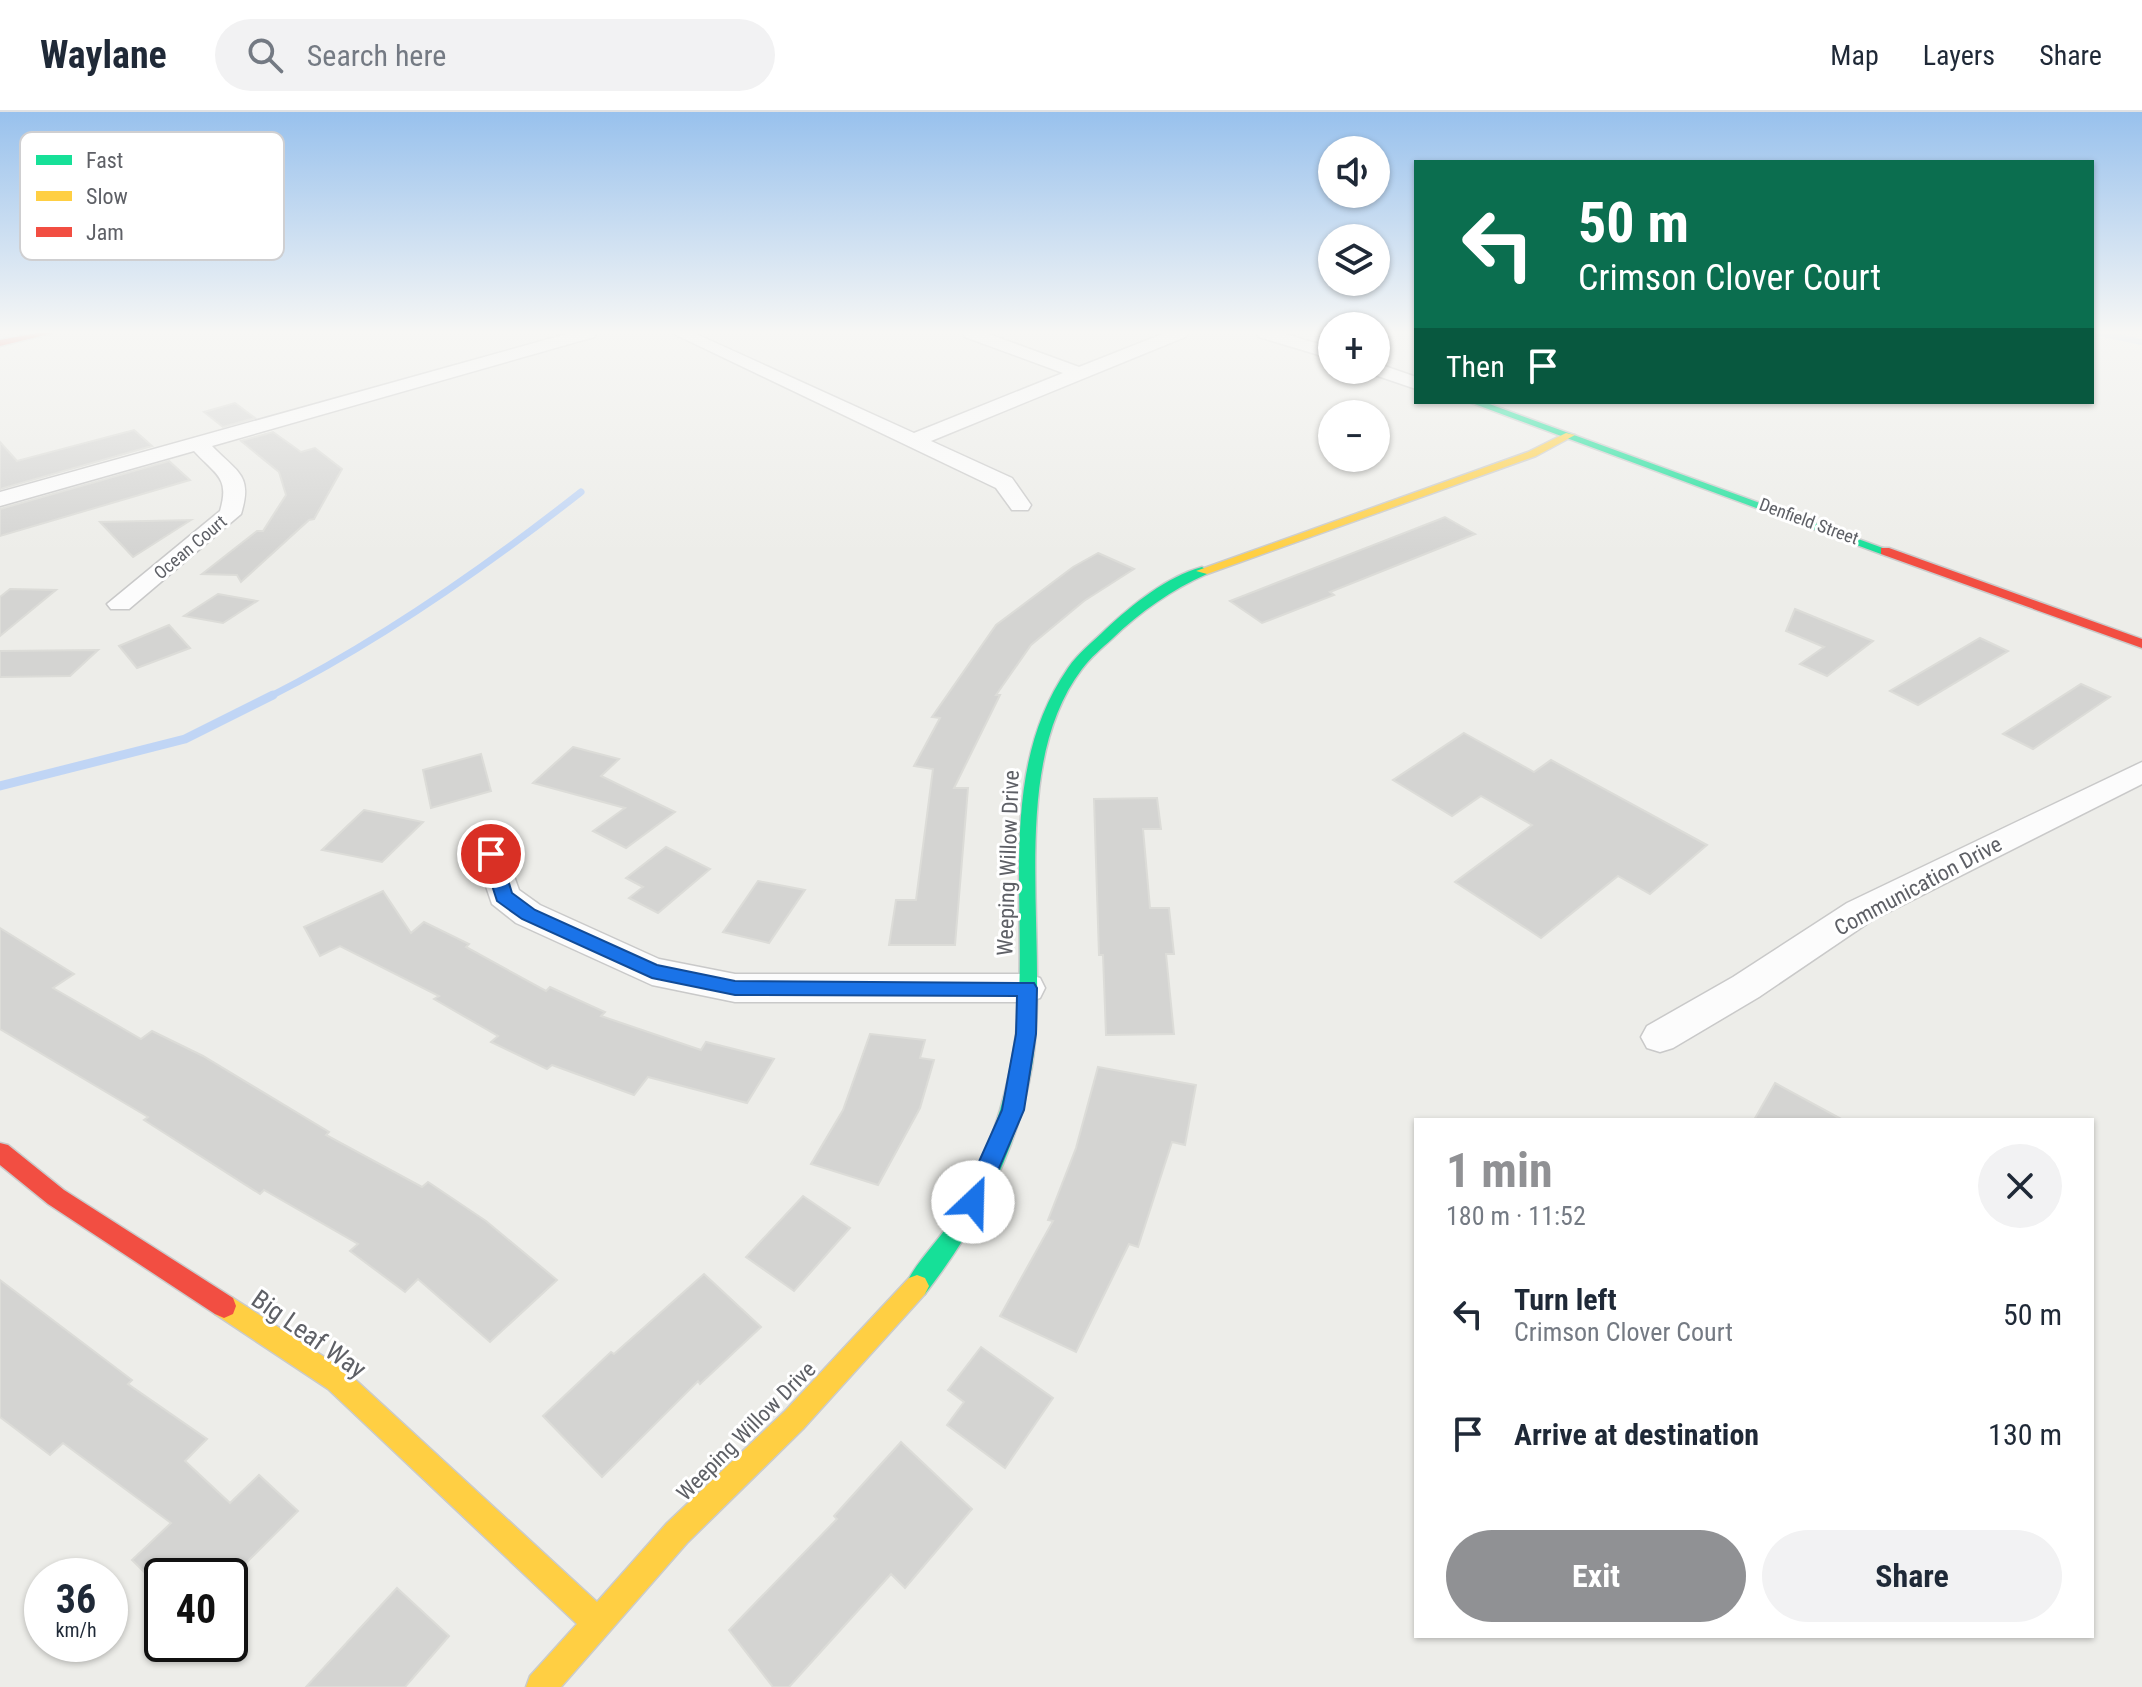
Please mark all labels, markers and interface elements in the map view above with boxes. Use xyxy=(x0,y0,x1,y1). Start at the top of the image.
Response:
search box xyxy=(215,19,775,91)
text: Waylane xyxy=(40,33,167,77)
icon: search xyxy=(243,33,287,77)
text: Search here xyxy=(307,38,446,73)
text: Map xyxy=(1830,39,1879,72)
text: Layers xyxy=(1923,39,1995,72)
text: Share xyxy=(2039,39,2102,72)
legend xyxy=(20,132,284,260)
map controls xyxy=(1318,136,1390,472)
button: sound xyxy=(1318,136,1390,208)
text: Fast xyxy=(86,148,123,173)
text: Slow xyxy=(86,184,128,209)
text: 50 m xyxy=(1578,190,1689,256)
icon: left xyxy=(1446,192,1550,296)
text: Jam xyxy=(86,220,124,245)
button: layers xyxy=(1318,224,1390,296)
text: Crimson Clover Court xyxy=(1578,257,1881,299)
button: + xyxy=(1318,312,1390,384)
icon: arrive xyxy=(1521,344,1565,388)
text: Then xyxy=(1446,349,1505,384)
button: − xyxy=(1318,400,1390,472)
street label: Denfield Street xyxy=(1757,493,1861,549)
street label: Ocean Court xyxy=(149,511,231,583)
street label: Weeping Willow Drive xyxy=(992,770,1024,956)
pin xyxy=(457,820,525,888)
street label: Communication Drive xyxy=(1830,831,2006,941)
icon: arrive xyxy=(469,832,513,876)
text: 1 min xyxy=(1446,1142,1553,1199)
button: close xyxy=(1978,1144,2062,1228)
position arrow xyxy=(931,1160,1015,1244)
text: 180 m · 11:52 xyxy=(1446,1201,1586,1231)
text: Turn left xyxy=(1514,1282,1617,1317)
street label: Big Leaf Way xyxy=(246,1284,372,1384)
icon: left xyxy=(1446,1292,1490,1336)
text: 50 m xyxy=(2003,1297,2062,1332)
text: Crimson Clover Court xyxy=(1514,1317,1733,1347)
street label: Weeping Willow Drive xyxy=(672,1357,820,1505)
icon: arrive xyxy=(1446,1412,1490,1456)
text: Arrive at destination xyxy=(1514,1417,1759,1452)
text: 130 m xyxy=(1988,1417,2062,1452)
button: Exit xyxy=(1446,1530,1746,1622)
button: Share xyxy=(1762,1530,2062,1622)
speed limit sign: 40 xyxy=(144,1558,248,1662)
text: 36 xyxy=(56,1576,96,1623)
text: km/h xyxy=(55,1618,97,1642)

